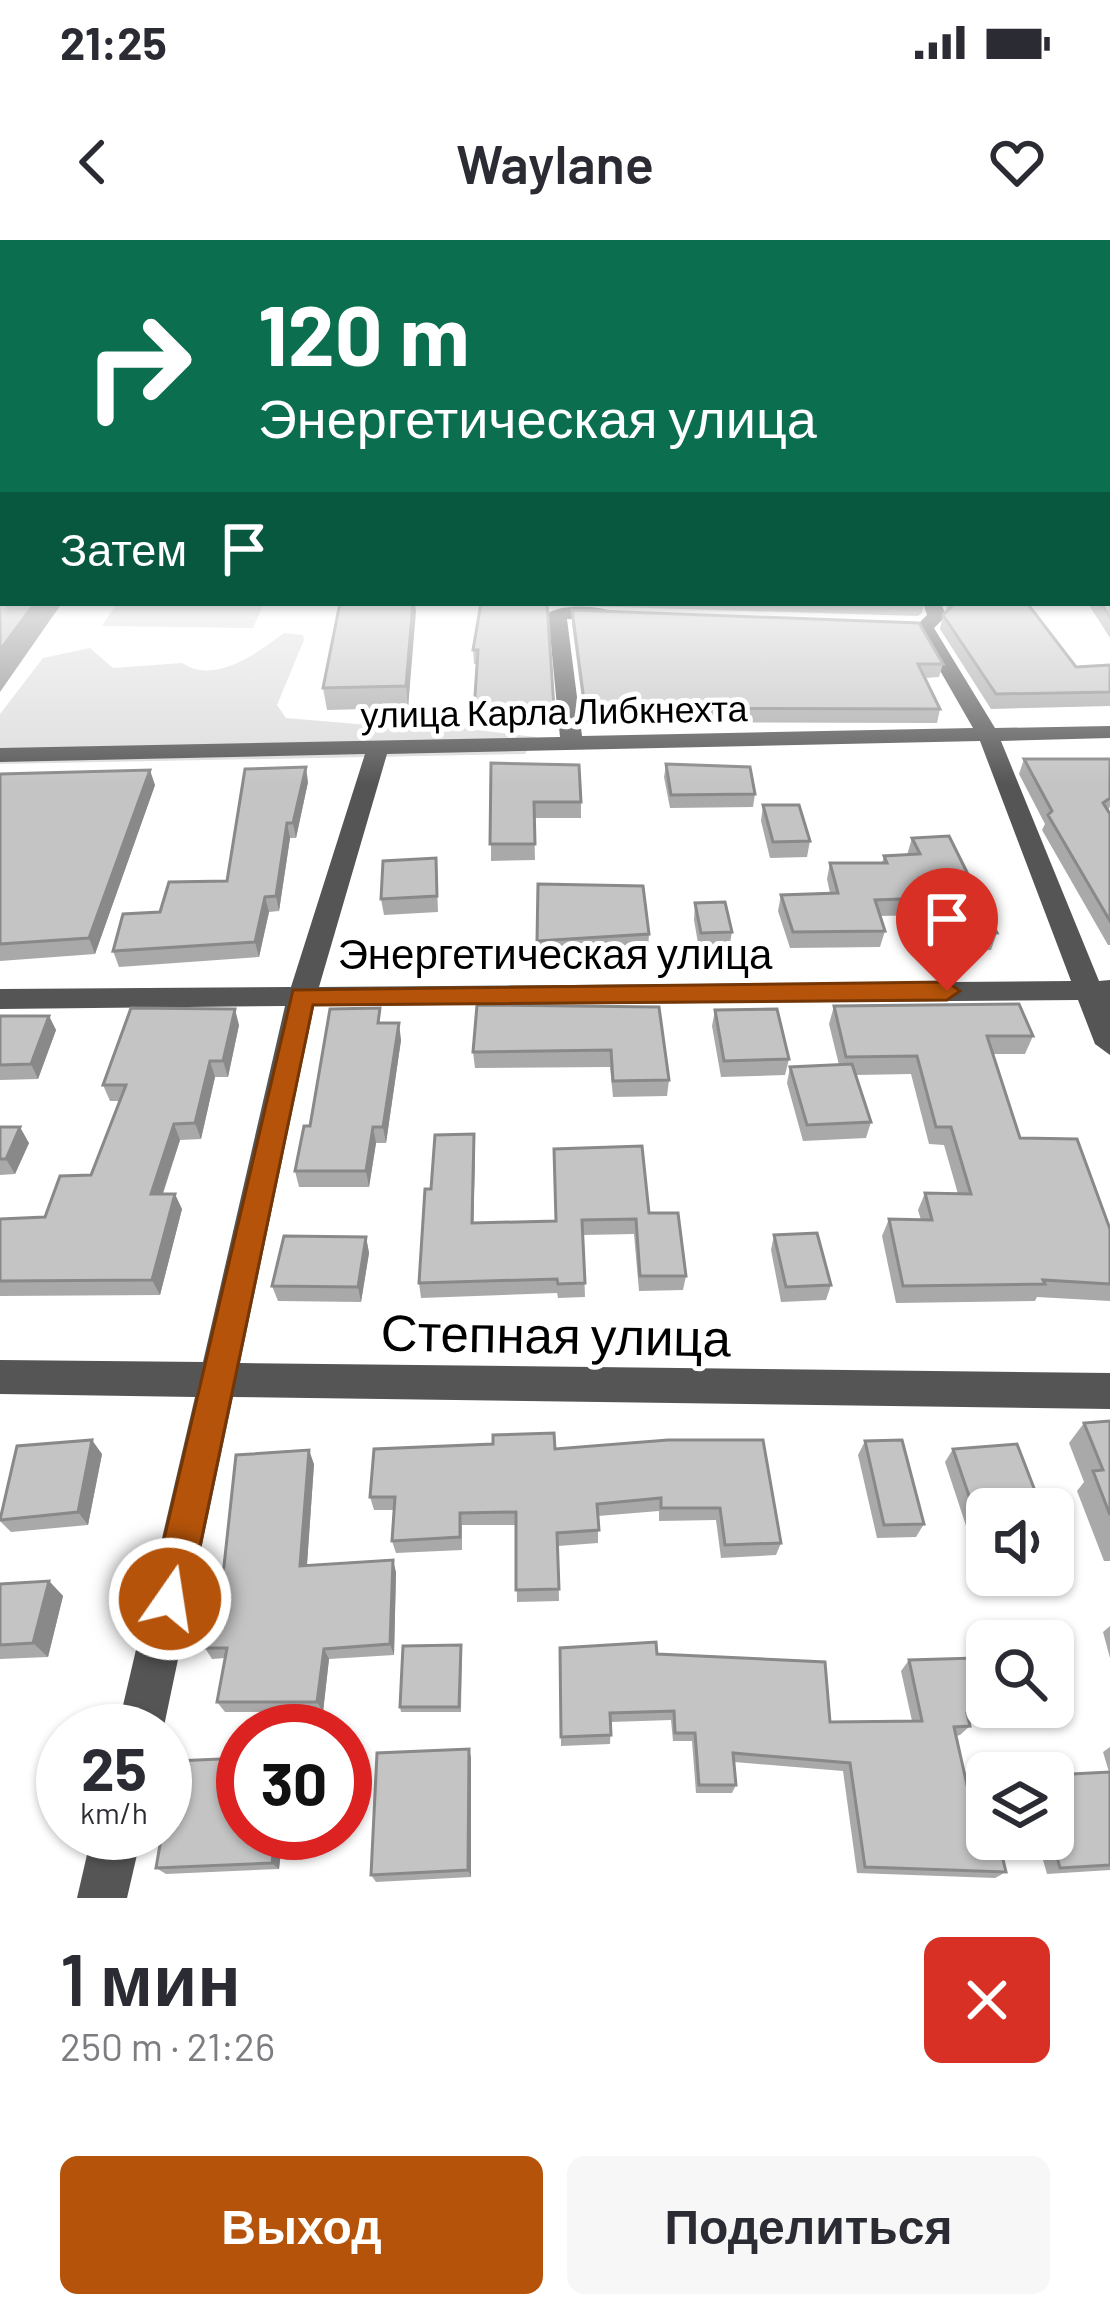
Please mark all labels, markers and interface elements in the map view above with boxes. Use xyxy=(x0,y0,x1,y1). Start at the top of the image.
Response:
text: 21:25 xyxy=(60,15,167,69)
icon: back xyxy=(60,129,126,195)
icon: heart xyxy=(984,129,1050,195)
text: Waylane xyxy=(456,130,654,195)
text: 120 m xyxy=(258,282,470,383)
icon: right xyxy=(60,288,216,444)
text: Энергетическая улица xyxy=(258,384,817,449)
icon: arrive xyxy=(211,516,277,582)
text: Затем xyxy=(60,521,187,575)
street label: улица Карла Либкнехта xyxy=(360,685,749,736)
pin xyxy=(896,868,998,991)
icon: arrive xyxy=(914,886,980,952)
street label: Энергетическая улица xyxy=(338,927,773,978)
street label: Степная улица xyxy=(380,1299,732,1368)
map controls xyxy=(966,1488,1074,1860)
button: sound xyxy=(966,1488,1074,1596)
position arrow xyxy=(107,1536,233,1662)
button: search xyxy=(966,1620,1074,1728)
speed limit sign: 30 xyxy=(216,1704,372,1860)
text: 25 xyxy=(81,1731,147,1803)
button: layers xyxy=(966,1752,1074,1860)
text: km/h xyxy=(80,1794,148,1830)
text: 1 мин xyxy=(60,1934,241,2020)
button: close xyxy=(924,1937,1050,2063)
text: 250 m · 21:26 xyxy=(60,2022,275,2069)
button: Выход xyxy=(60,2156,543,2294)
button: Поделиться xyxy=(567,2156,1050,2294)

